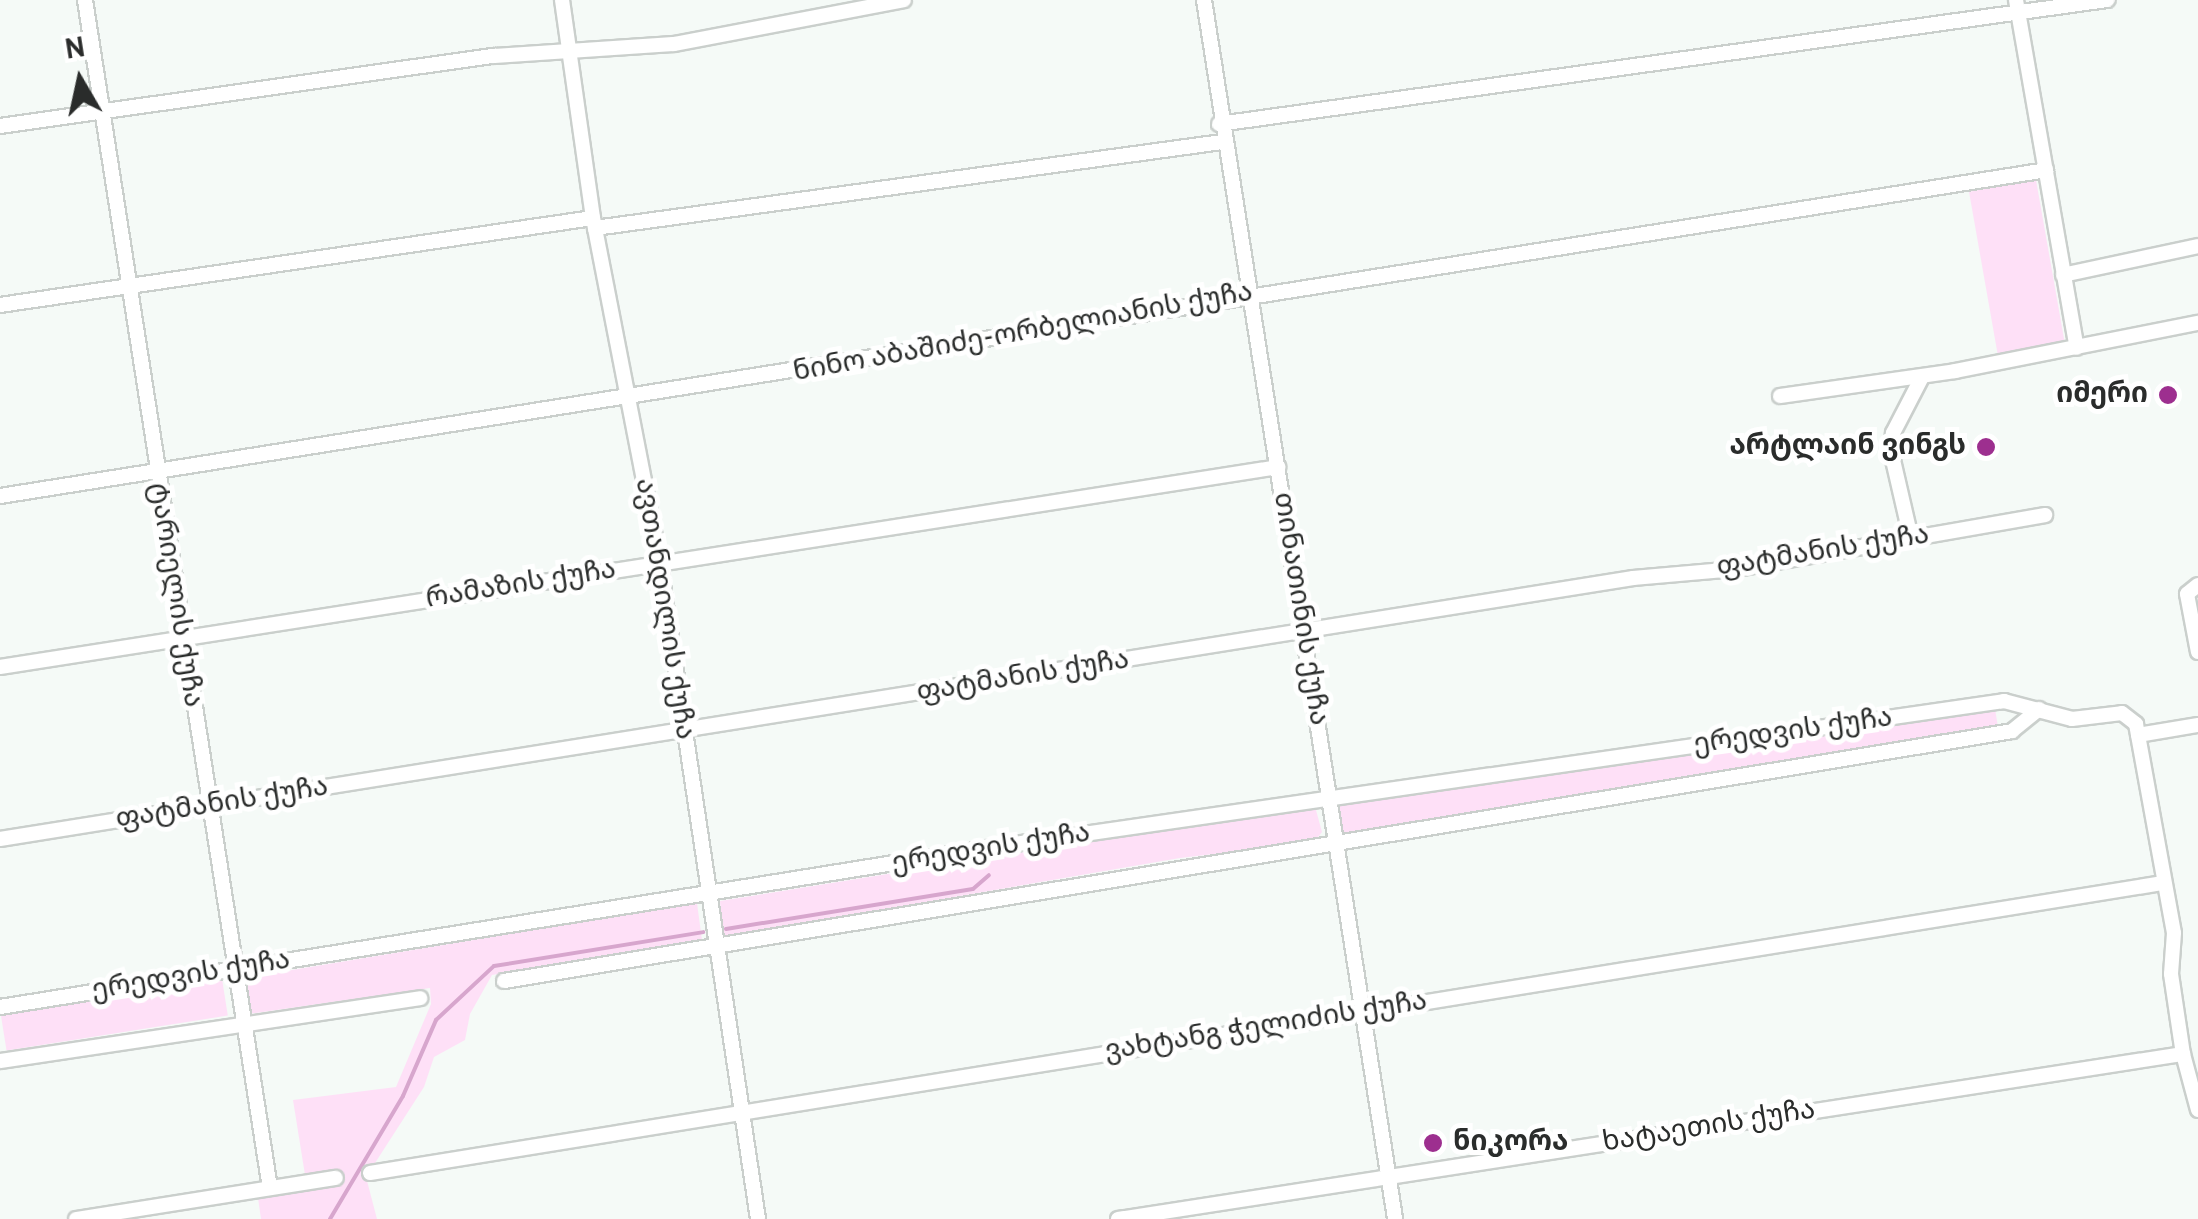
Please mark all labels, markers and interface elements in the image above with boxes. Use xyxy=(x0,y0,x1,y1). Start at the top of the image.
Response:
north arrow xyxy=(30,30,130,130)
text: N xyxy=(63,31,88,70)
street label: ნინო აბაშიძე-ორბელიანის ქუჩა xyxy=(791,276,1255,390)
place label: იმერი xyxy=(2056,378,2148,412)
marker: იმერი xyxy=(2157,384,2179,406)
place label: არტლაინ ვინგს xyxy=(1729,430,1966,464)
marker: არტლაინ ვინგს xyxy=(1975,436,1997,458)
street label: ავთანდილის ქუჩა xyxy=(627,476,701,742)
street label: ტარიელის ქუჩა xyxy=(141,480,209,710)
street label: თინათინის ქუჩა xyxy=(1265,490,1335,728)
street label: ფატმანის ქუჩა xyxy=(1714,519,1932,585)
street label: რამაზის ქუჩა xyxy=(424,553,618,617)
street label: ფატმანის ქუჩა xyxy=(914,644,1132,710)
street label: ერედვის ქუჩა xyxy=(1691,701,1895,763)
street label: ფატმანის ქუჩა xyxy=(113,771,331,837)
street label: ერედვის ქუჩა xyxy=(889,817,1093,881)
street label: ერედვის ქუჩა xyxy=(89,944,293,1008)
street label: ვახტანგ ჭელიძის ქუჩა xyxy=(1102,985,1430,1069)
street label: ხატაეთის ქუჩა xyxy=(1600,1094,1818,1160)
place label: ნიკორა xyxy=(1453,1126,1568,1160)
marker: ნიკორა xyxy=(1422,1132,1444,1154)

